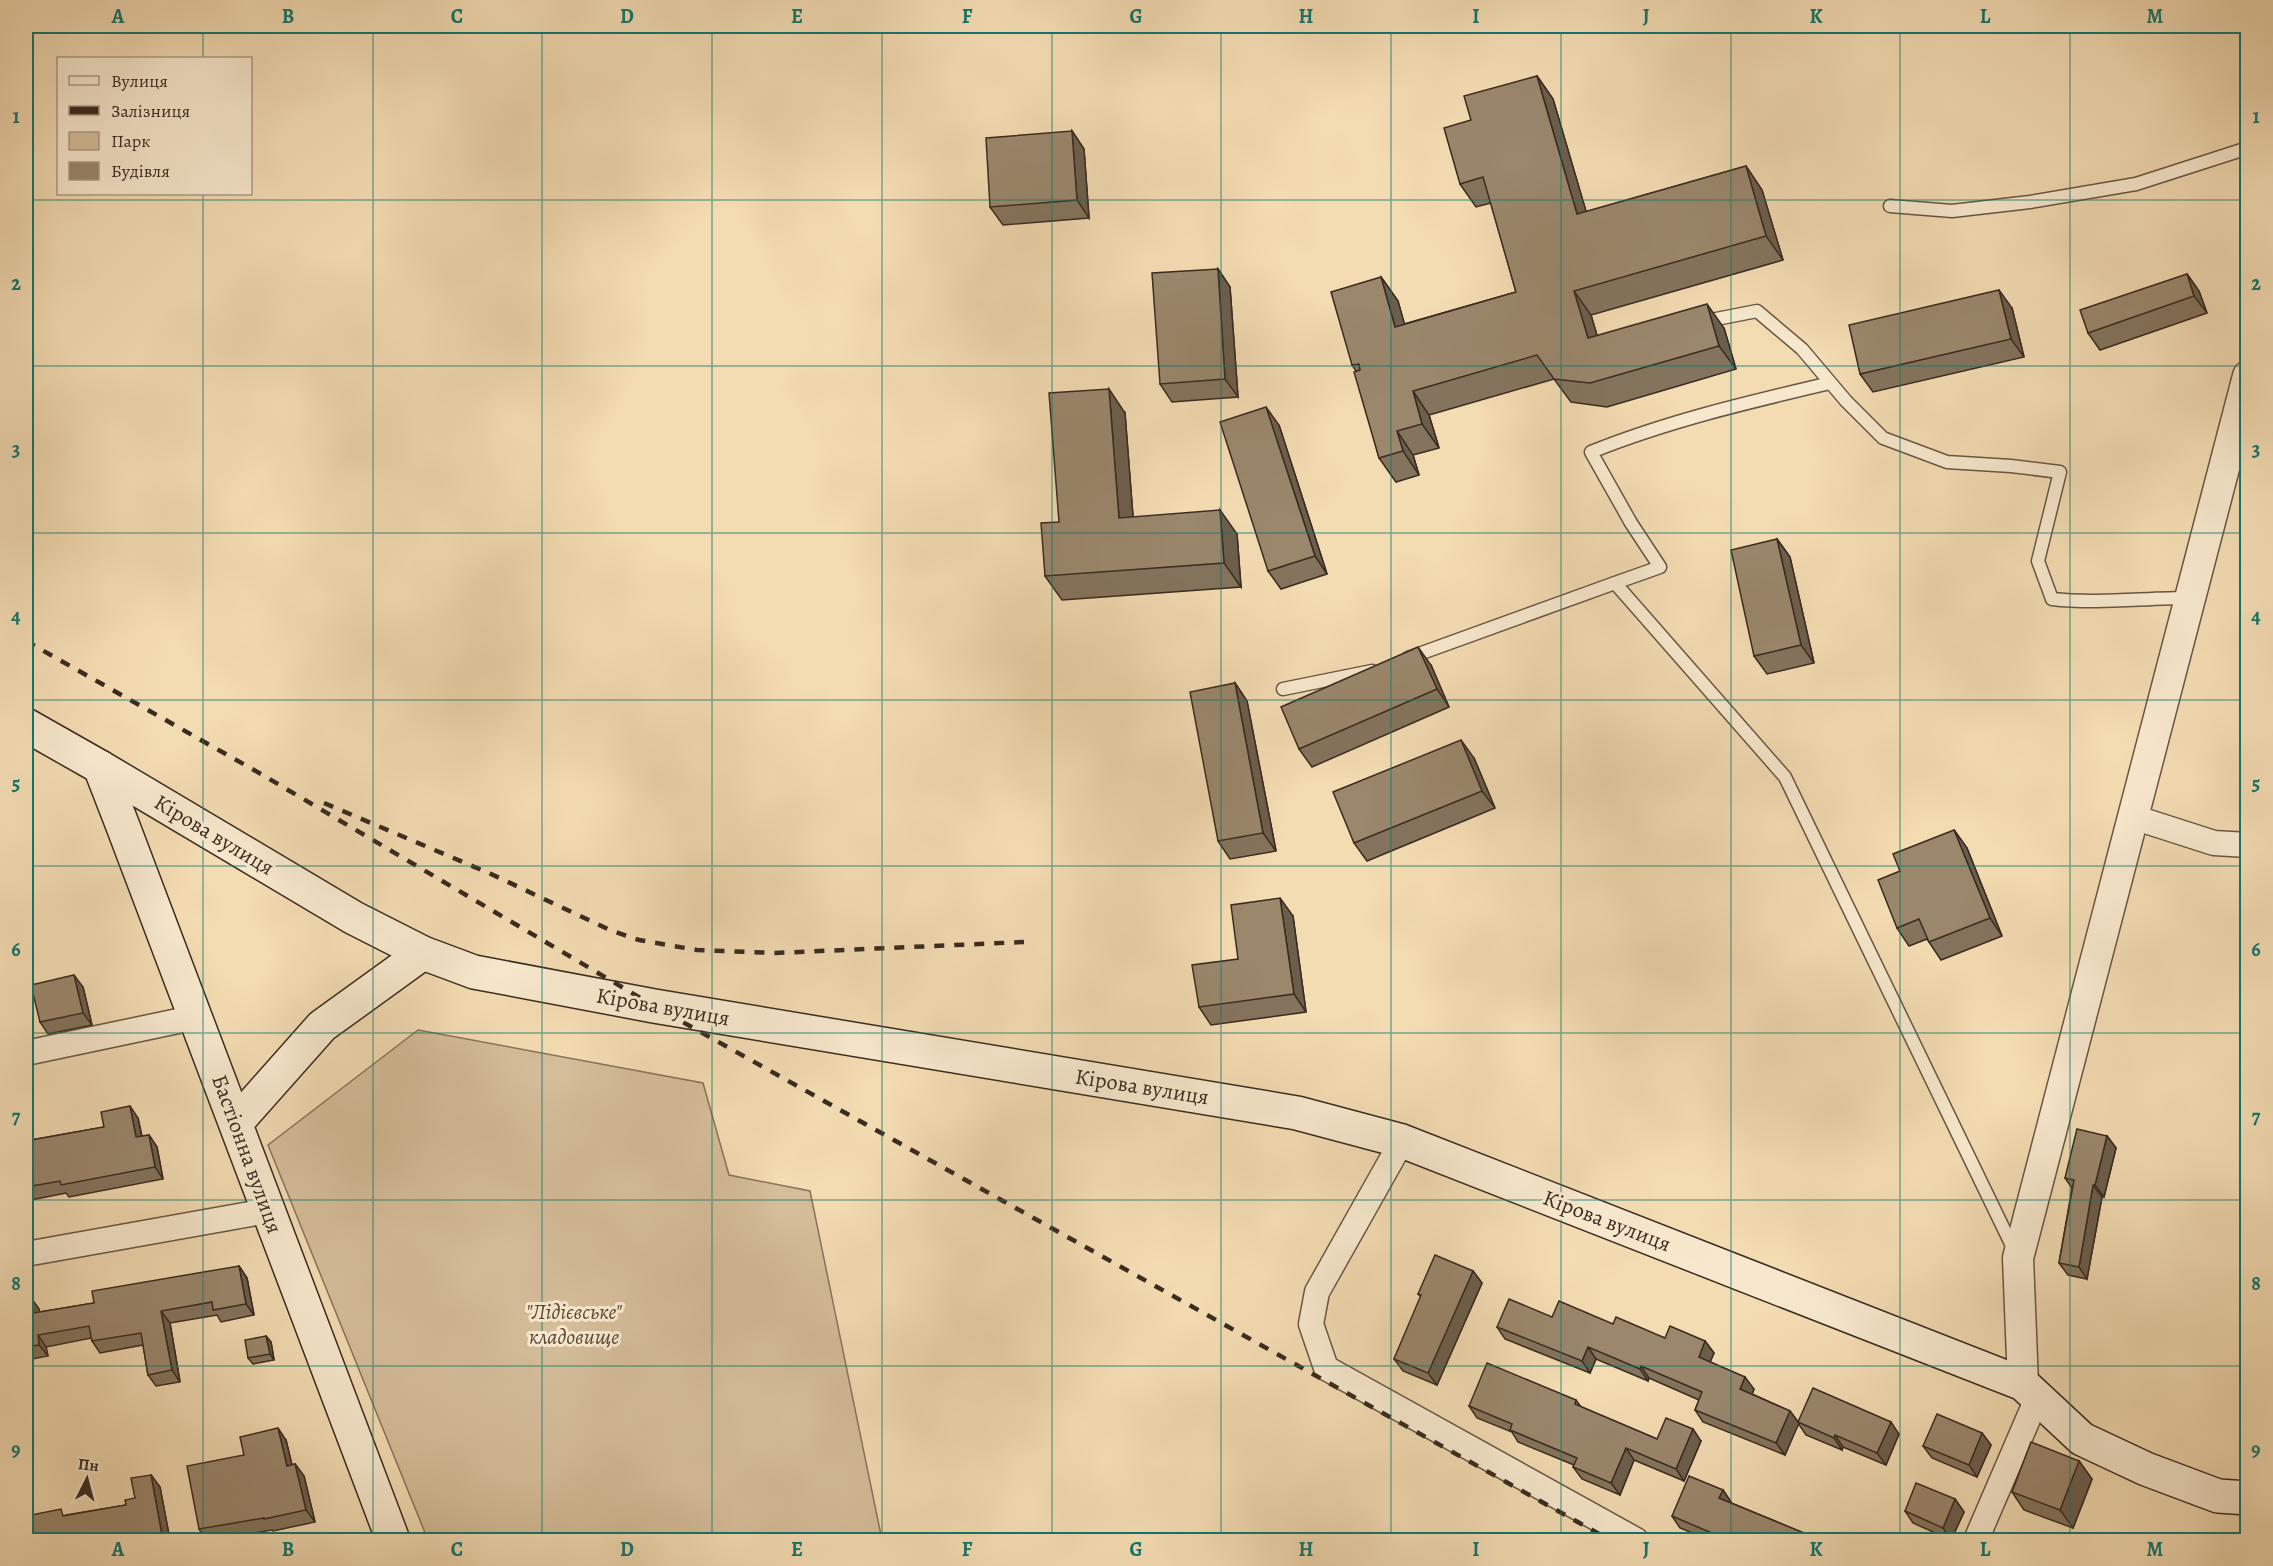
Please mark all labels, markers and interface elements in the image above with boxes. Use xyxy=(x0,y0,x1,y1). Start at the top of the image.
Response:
text: A xyxy=(111,3,125,30)
text: B xyxy=(282,3,294,30)
text: C xyxy=(451,3,463,30)
text: D xyxy=(620,3,634,30)
text: E xyxy=(791,3,803,30)
text: F xyxy=(962,3,973,30)
text: G xyxy=(1129,3,1143,30)
text: H xyxy=(1299,3,1314,30)
text: I xyxy=(1472,3,1480,30)
text: J xyxy=(1643,3,1650,30)
text: K xyxy=(1809,3,1823,30)
text: L xyxy=(1980,3,1991,30)
text: M xyxy=(2147,3,2164,30)
legend xyxy=(57,57,252,195)
text: Вулиця xyxy=(111,69,168,93)
text: Залізниця xyxy=(111,99,190,123)
text: 1 xyxy=(12,103,20,130)
text: 1 xyxy=(2252,103,2260,130)
text: Парк xyxy=(111,129,151,153)
text: Будівля xyxy=(111,159,170,183)
text: 2 xyxy=(11,270,21,297)
text: 2 xyxy=(2251,270,2261,297)
text: 3 xyxy=(12,436,20,463)
text: 3 xyxy=(2252,436,2260,463)
text: 4 xyxy=(11,603,21,630)
text: 4 xyxy=(2251,603,2261,630)
text: 5 xyxy=(12,770,20,797)
text: 5 xyxy=(2252,770,2260,797)
street label: Кірова вулиця xyxy=(148,787,280,883)
text: 6 xyxy=(11,936,21,963)
text: 6 xyxy=(2251,936,2261,963)
street label: Кірова вулиця xyxy=(594,981,732,1033)
street label: Кірова вулиця xyxy=(1073,1062,1211,1112)
street label: Бастіонна вулиця xyxy=(204,1070,290,1238)
text: 7 xyxy=(12,1103,21,1130)
text: 7 xyxy=(2252,1103,2261,1130)
street label: Кірова вулиця xyxy=(1539,1183,1675,1259)
text: 8 xyxy=(11,1270,21,1297)
text: 8 xyxy=(2251,1270,2261,1297)
park label: "Лідієвське" кладовище xyxy=(526,1297,622,1352)
text: 9 xyxy=(11,1436,21,1463)
text: 9 xyxy=(2251,1436,2261,1463)
north arrow xyxy=(57,1449,117,1509)
text: Пн xyxy=(77,1453,100,1477)
text: A xyxy=(111,1536,125,1563)
text: B xyxy=(282,1536,294,1563)
text: C xyxy=(451,1536,463,1563)
text: D xyxy=(620,1536,634,1563)
text: E xyxy=(791,1536,803,1563)
text: F xyxy=(962,1536,973,1563)
text: G xyxy=(1129,1536,1143,1563)
text: H xyxy=(1299,1536,1314,1563)
text: I xyxy=(1472,1536,1480,1563)
text: J xyxy=(1643,1536,1650,1563)
text: K xyxy=(1809,1536,1823,1563)
text: L xyxy=(1980,1536,1991,1563)
text: M xyxy=(2147,1536,2164,1563)

